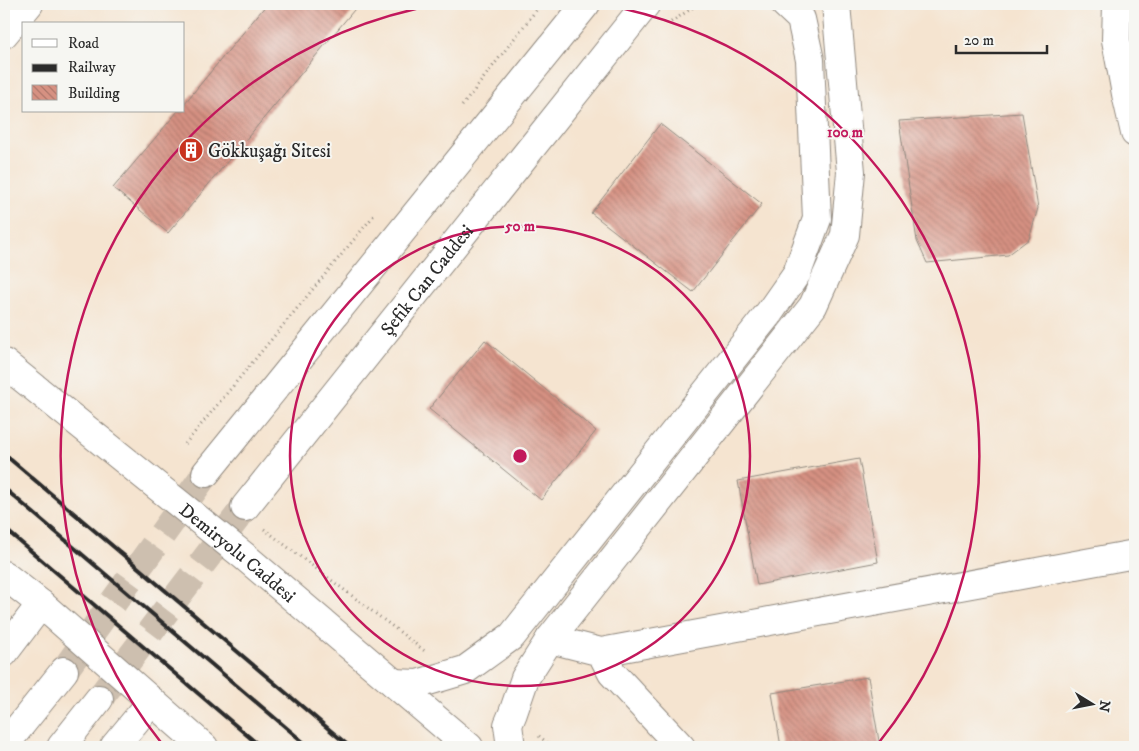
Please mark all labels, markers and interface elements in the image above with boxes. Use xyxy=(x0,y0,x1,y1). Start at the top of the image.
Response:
legend xyxy=(22,22,185,112)
scale bar xyxy=(956,22,1048,54)
text: 20 m xyxy=(964,31,994,50)
text: Road xyxy=(68,34,100,53)
text: Railway xyxy=(68,58,116,77)
text: Building xyxy=(68,84,120,103)
text: 100 m xyxy=(827,123,864,142)
building icon: Gökkuşağı Sitesi xyxy=(178,137,204,163)
place label: Gökkuşağı Sitesi xyxy=(208,140,331,163)
text: 50 m xyxy=(504,217,536,236)
street label: Şefik Can Caddesi xyxy=(376,220,479,341)
centre of rings xyxy=(511,447,529,465)
street label: Demiryolu Caddesi xyxy=(174,499,300,608)
north arrow xyxy=(1066,678,1116,728)
text: N xyxy=(1094,699,1114,714)

